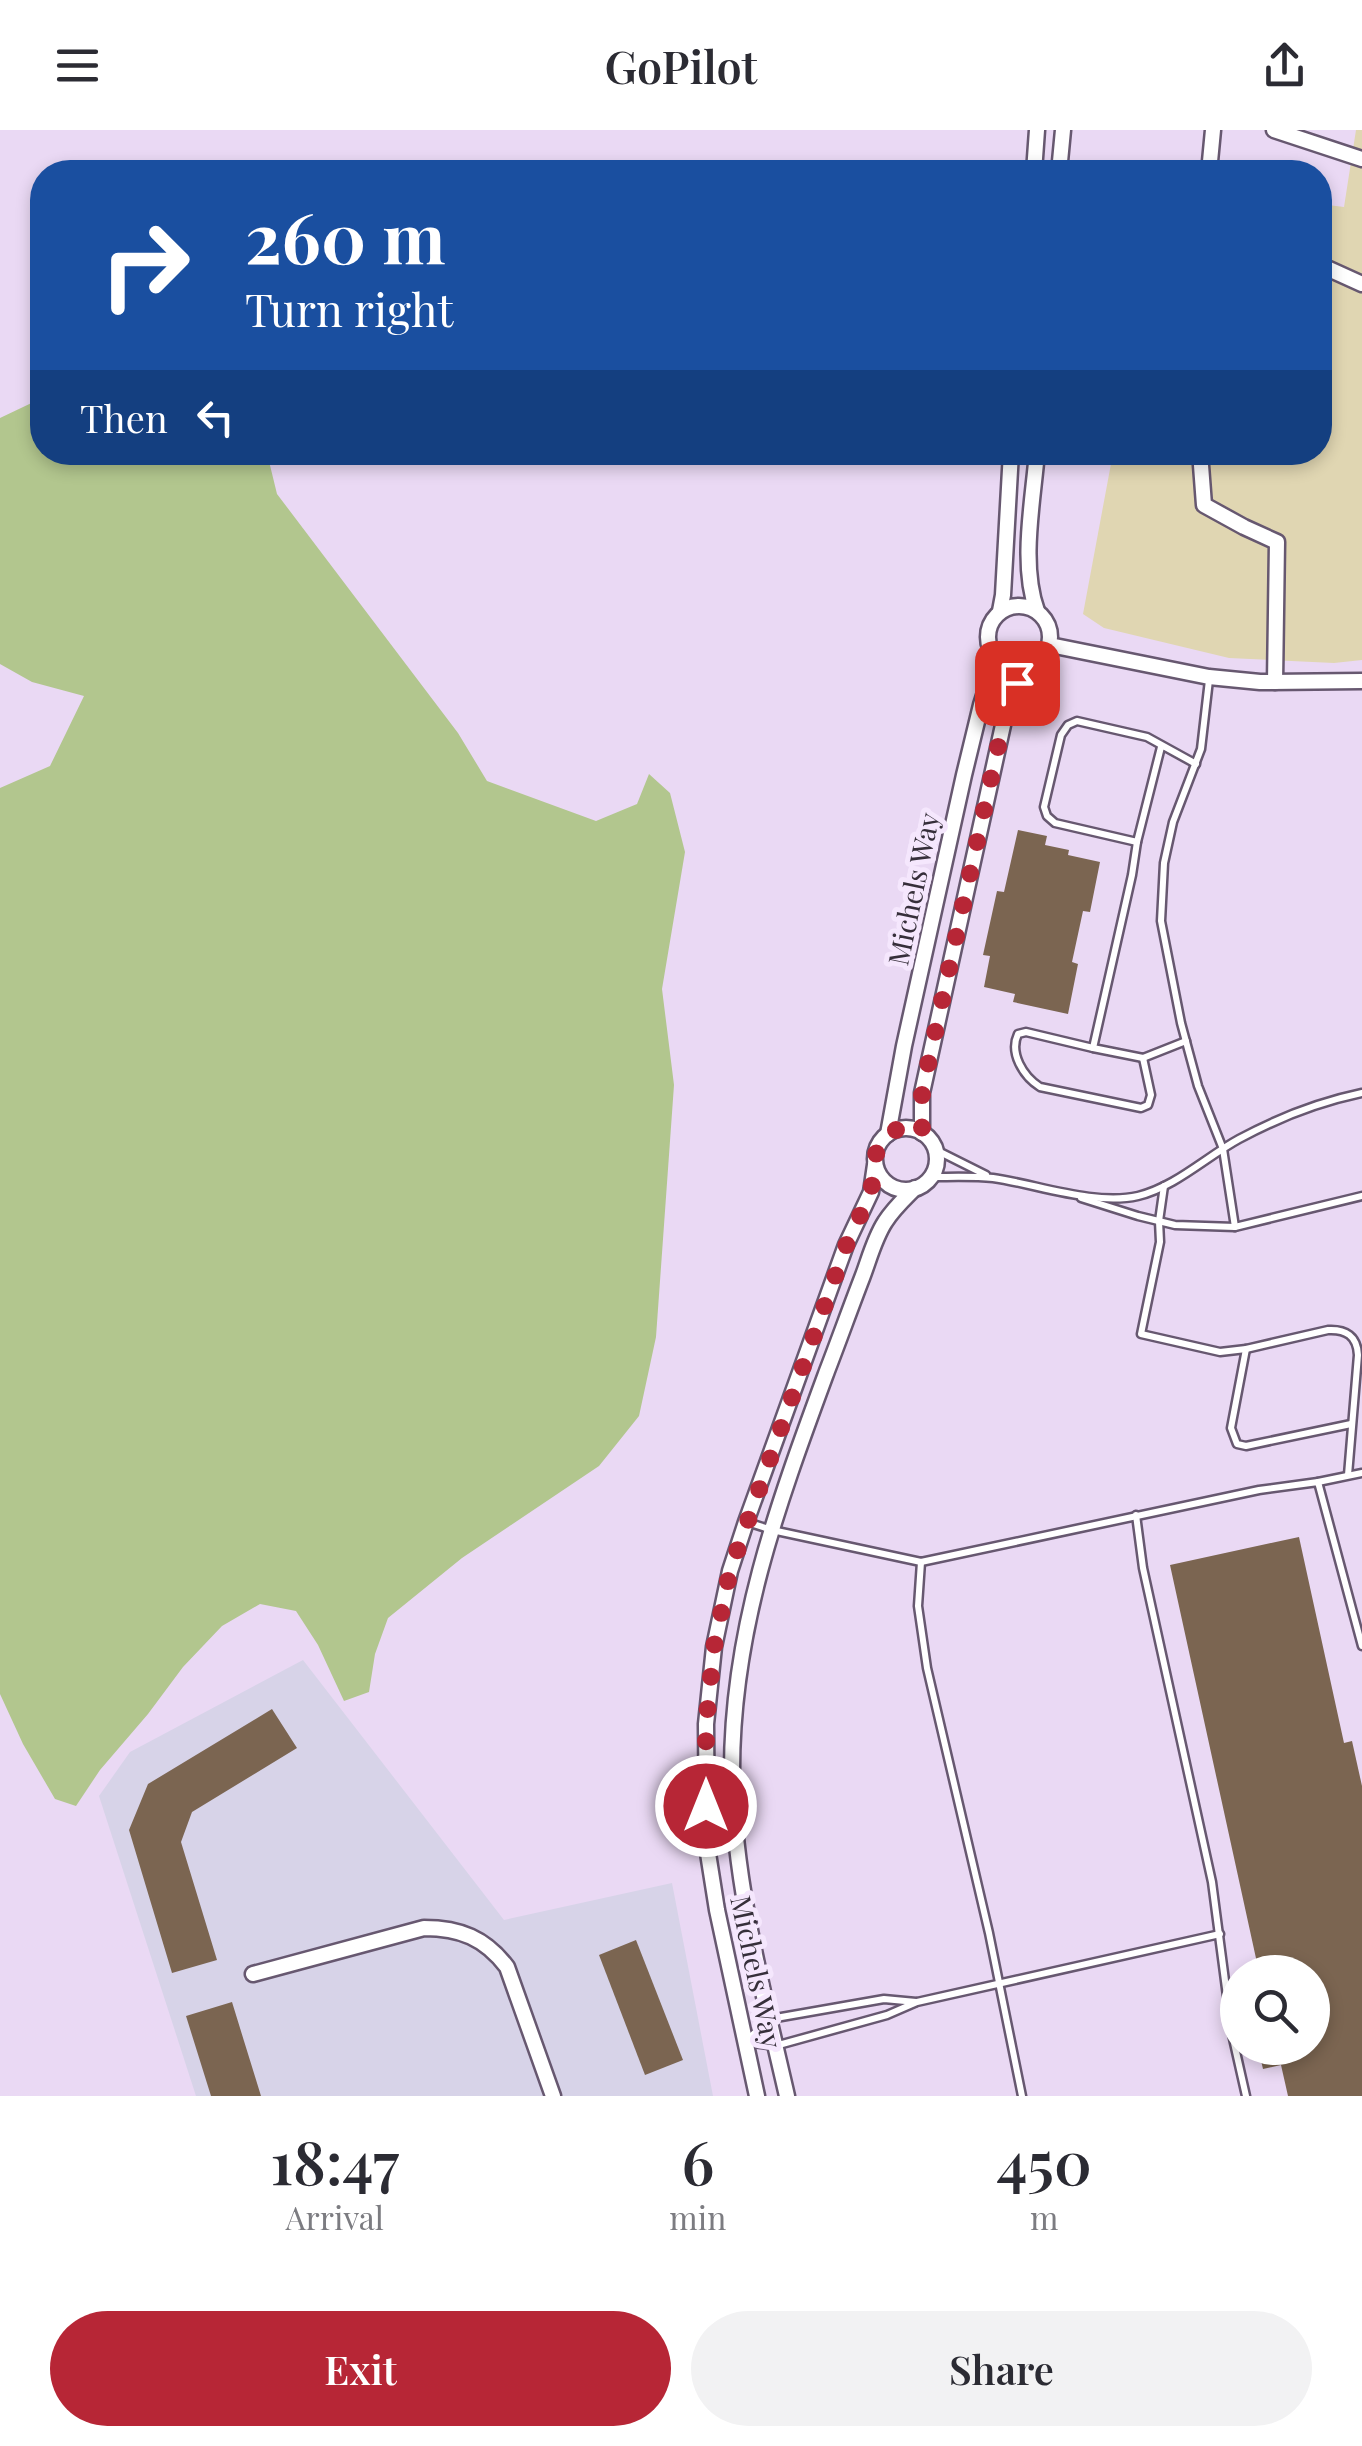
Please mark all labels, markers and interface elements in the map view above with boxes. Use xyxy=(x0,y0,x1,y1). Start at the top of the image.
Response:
text: GoPilot xyxy=(605,35,757,95)
icon: menu xyxy=(50,38,105,93)
icon: share xyxy=(1257,38,1312,93)
text: 260 m xyxy=(245,188,446,282)
icon: right xyxy=(80,200,210,330)
text: Turn right xyxy=(245,278,453,338)
icon: left xyxy=(188,390,243,445)
text: Then xyxy=(80,392,168,443)
pin xyxy=(975,641,1060,726)
icon: arrive xyxy=(990,656,1045,711)
street label: Michels Way xyxy=(878,809,947,968)
position arrow xyxy=(654,1754,758,1858)
street label: Michels Way xyxy=(723,1892,792,2051)
map controls xyxy=(1220,1955,1330,2065)
button: search xyxy=(1220,1955,1330,2065)
text: 18:47 xyxy=(270,2120,399,2200)
text: 6 xyxy=(681,2120,714,2200)
text: 450 xyxy=(996,2120,1092,2200)
text: Arrival xyxy=(285,2195,384,2238)
text: min xyxy=(669,2195,726,2238)
text: m xyxy=(1030,2195,1058,2238)
button: Exit xyxy=(50,2311,671,2426)
button: Share xyxy=(691,2311,1312,2426)

